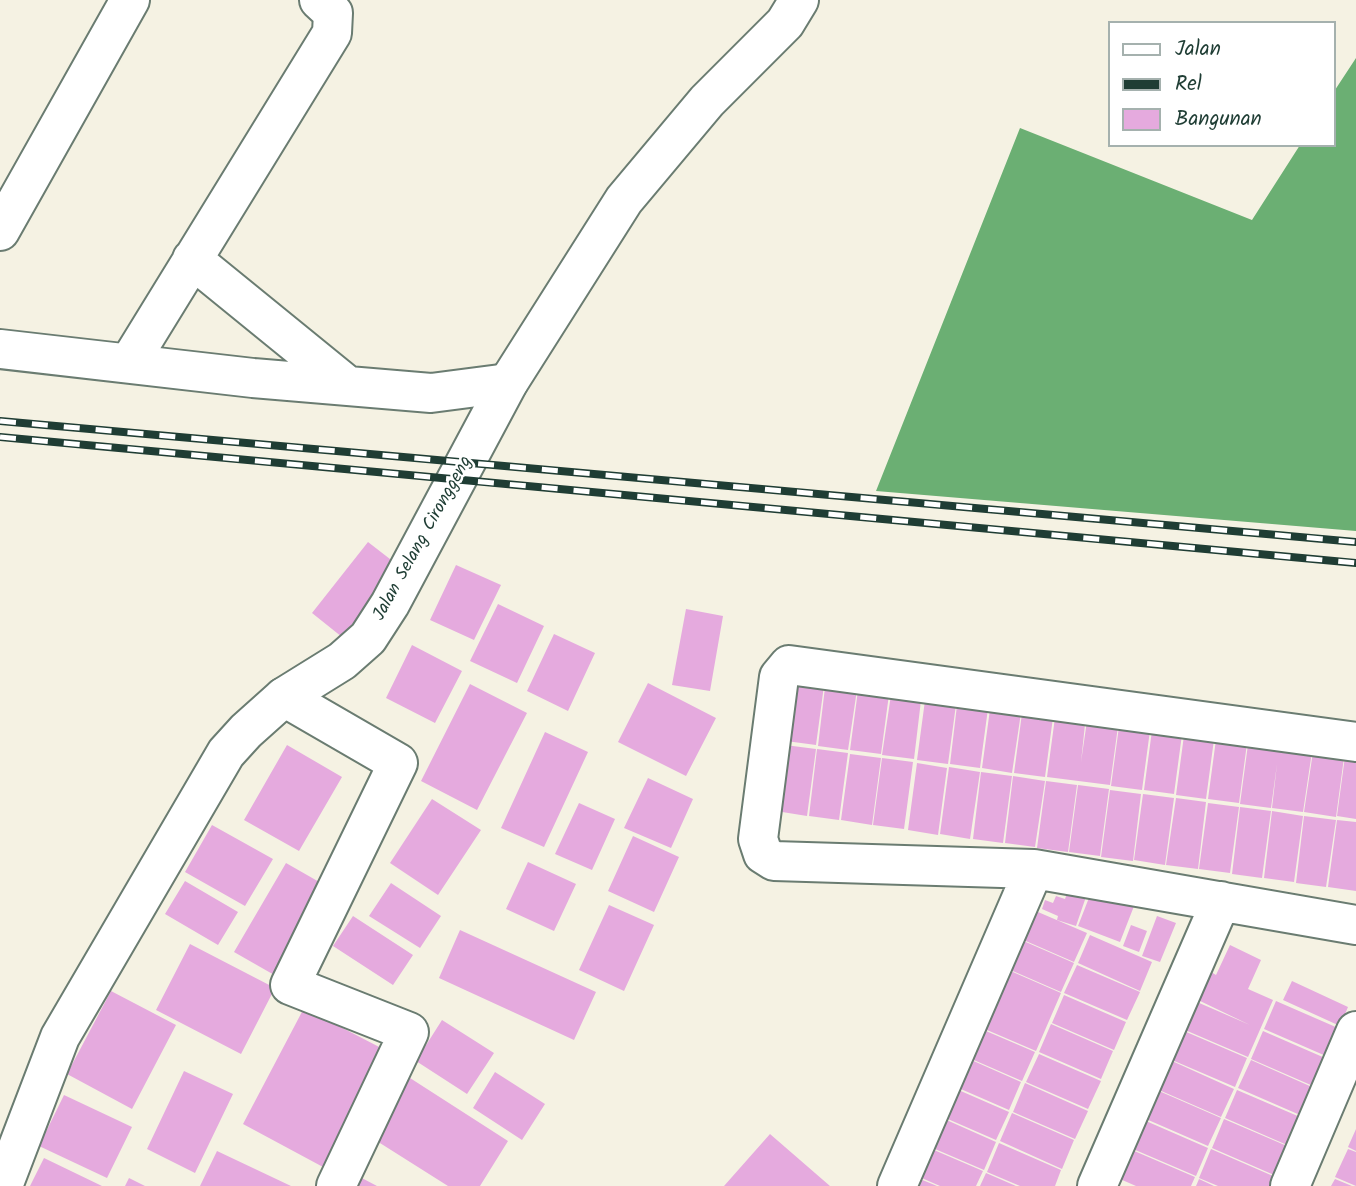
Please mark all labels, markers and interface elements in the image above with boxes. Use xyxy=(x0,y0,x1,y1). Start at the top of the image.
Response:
legend xyxy=(1108,21,1335,147)
text: Jalan xyxy=(1175,33,1221,66)
text: Rel xyxy=(1175,68,1202,101)
text: Bangunan xyxy=(1175,103,1262,136)
street label: Jalan Selang Cironggeng xyxy=(370,453,478,625)

